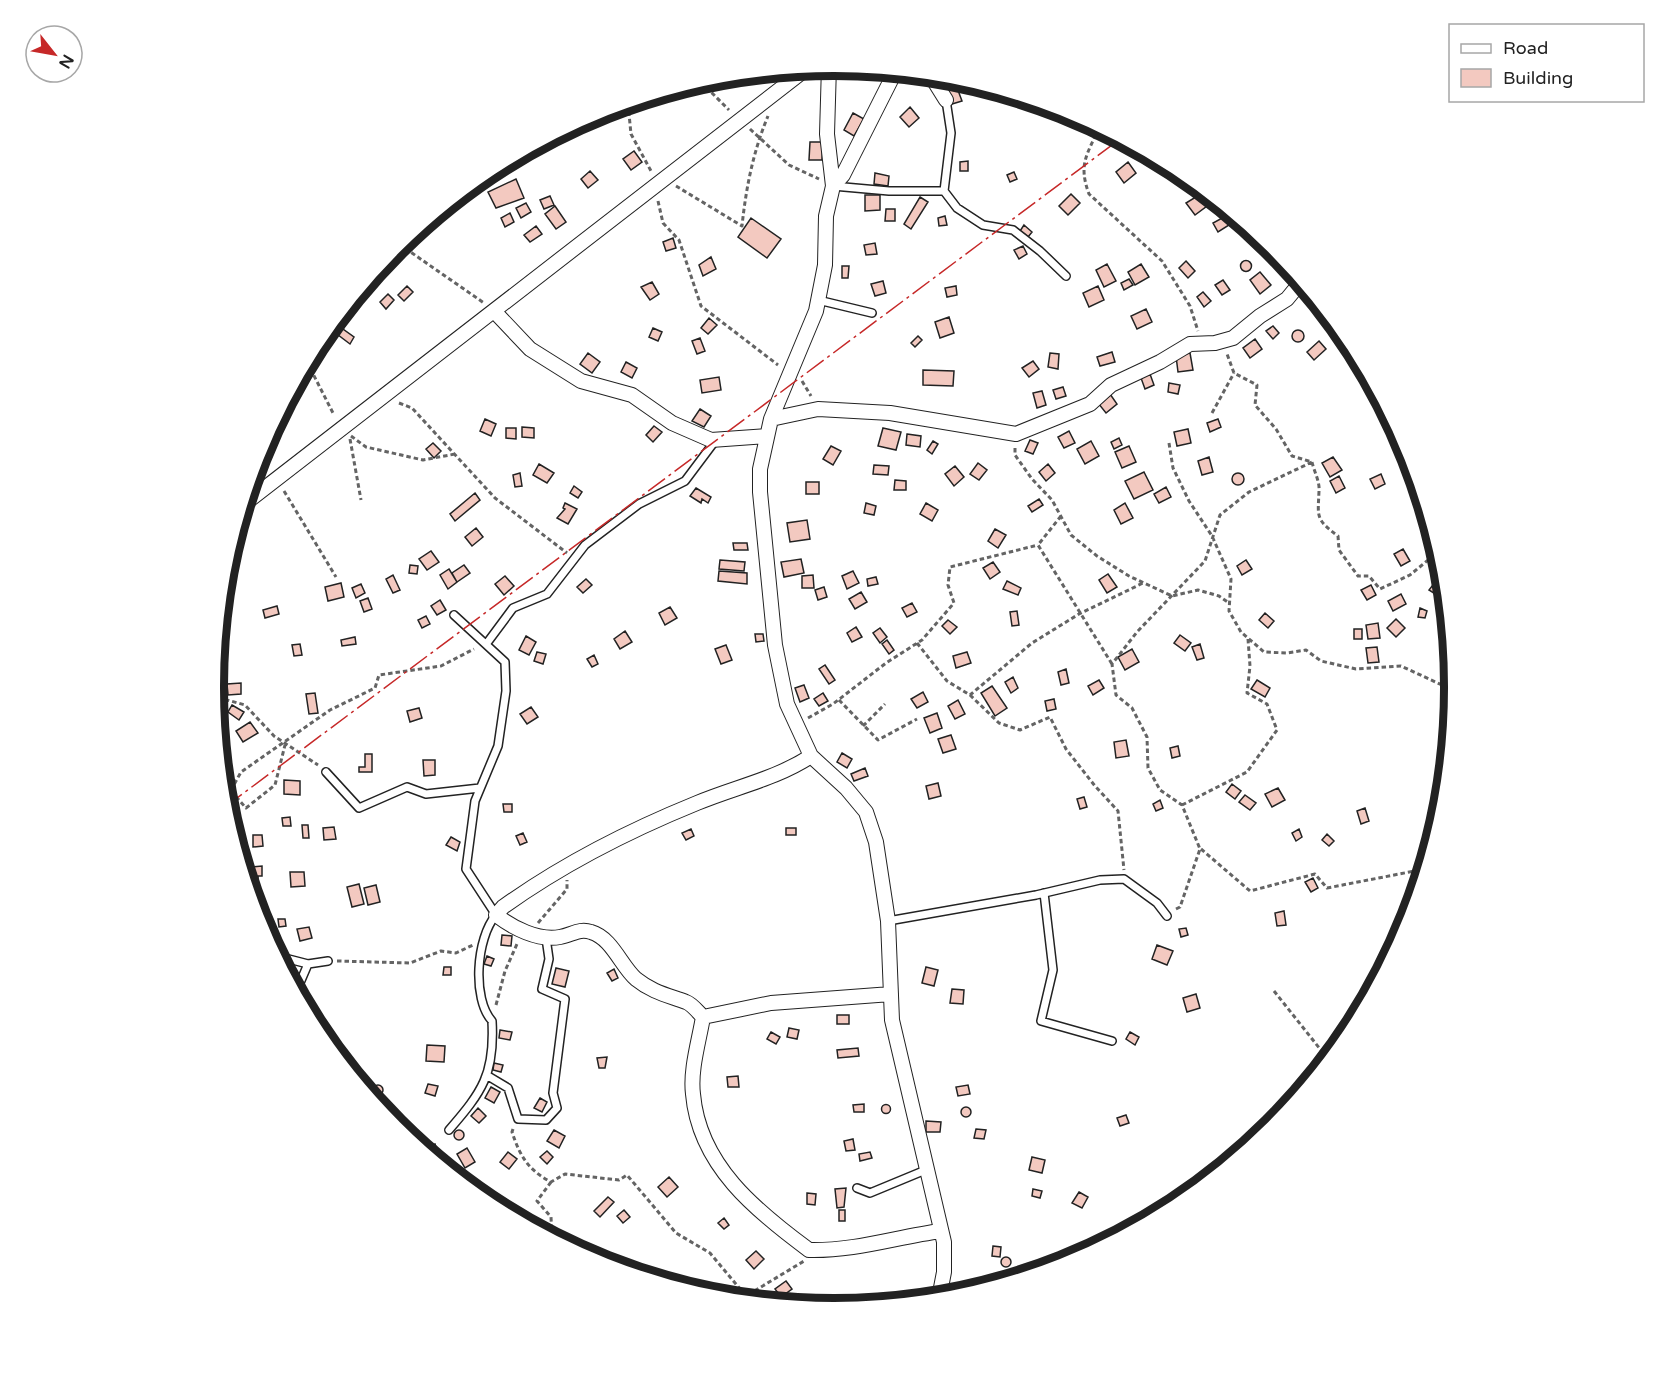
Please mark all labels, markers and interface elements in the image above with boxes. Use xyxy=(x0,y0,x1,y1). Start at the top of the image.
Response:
north arrow xyxy=(24,24,84,84)
legend xyxy=(1449,24,1644,102)
text: Road xyxy=(1503,37,1548,59)
text: N xyxy=(54,51,78,72)
text: Building xyxy=(1503,67,1573,89)

